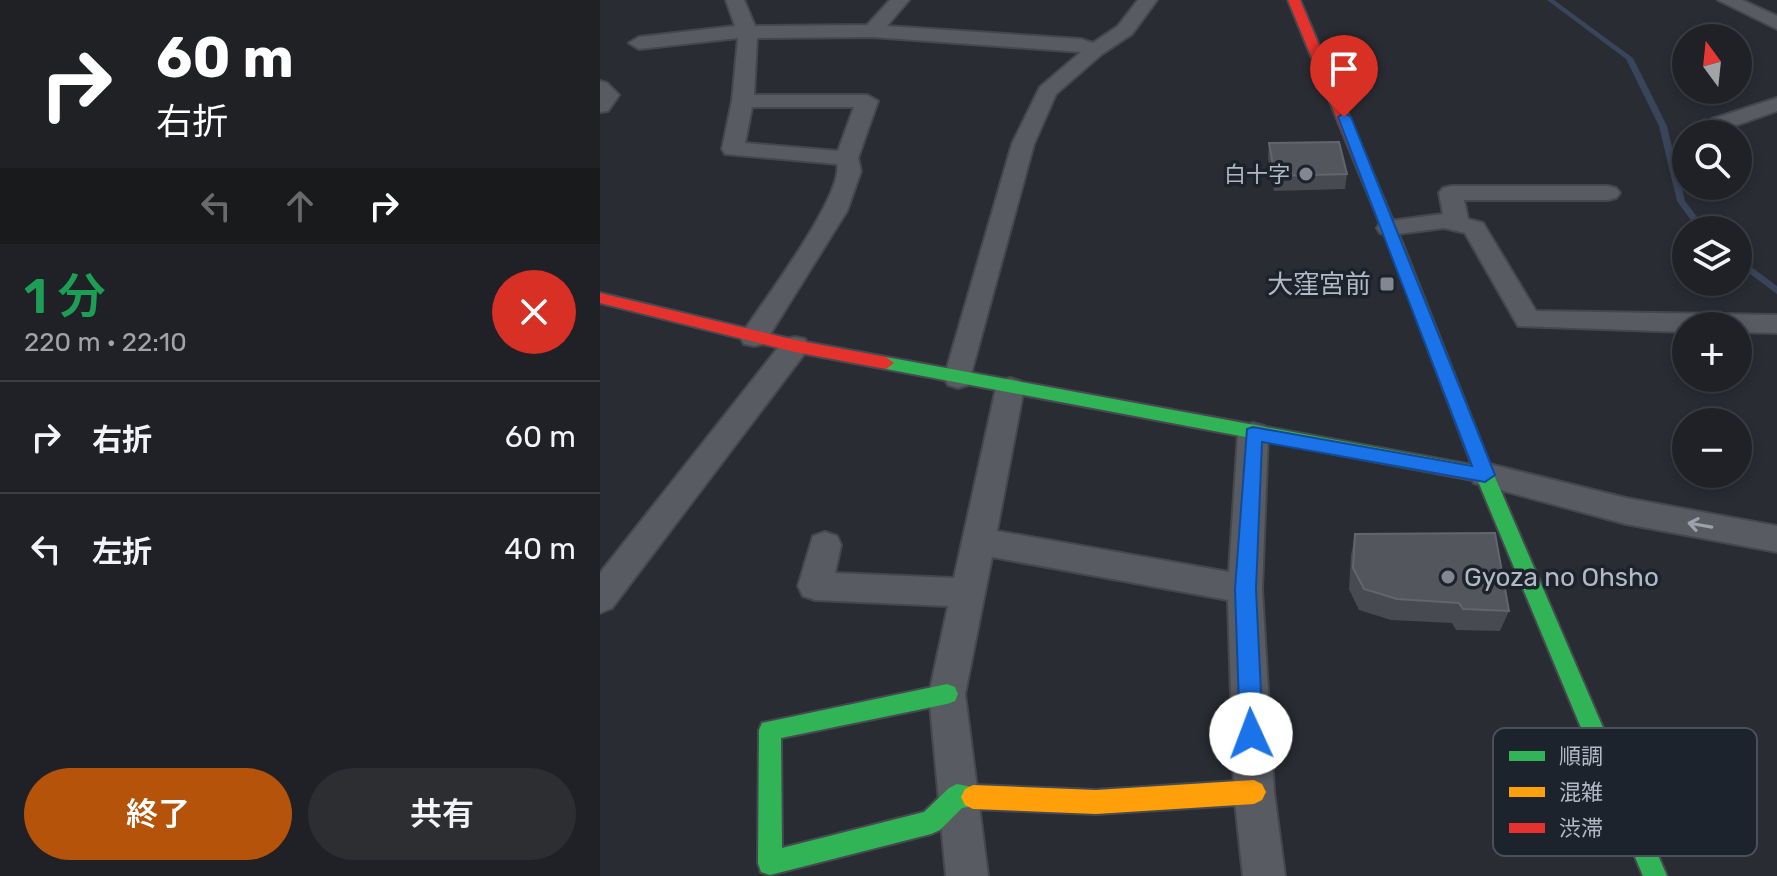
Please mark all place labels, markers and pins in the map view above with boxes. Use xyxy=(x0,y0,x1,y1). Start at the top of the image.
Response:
pin xyxy=(1310,35,1378,117)
place label: 白十字 xyxy=(1224,161,1290,188)
marker: 白十字 xyxy=(1297,165,1315,183)
place label: 大窪宮前 xyxy=(1267,269,1371,300)
marker: 大窪宮前 xyxy=(1378,275,1396,293)
place label: Gyoza no Ohsho xyxy=(1464,562,1659,593)
marker: Gyoza no Ohsho xyxy=(1439,568,1457,586)

